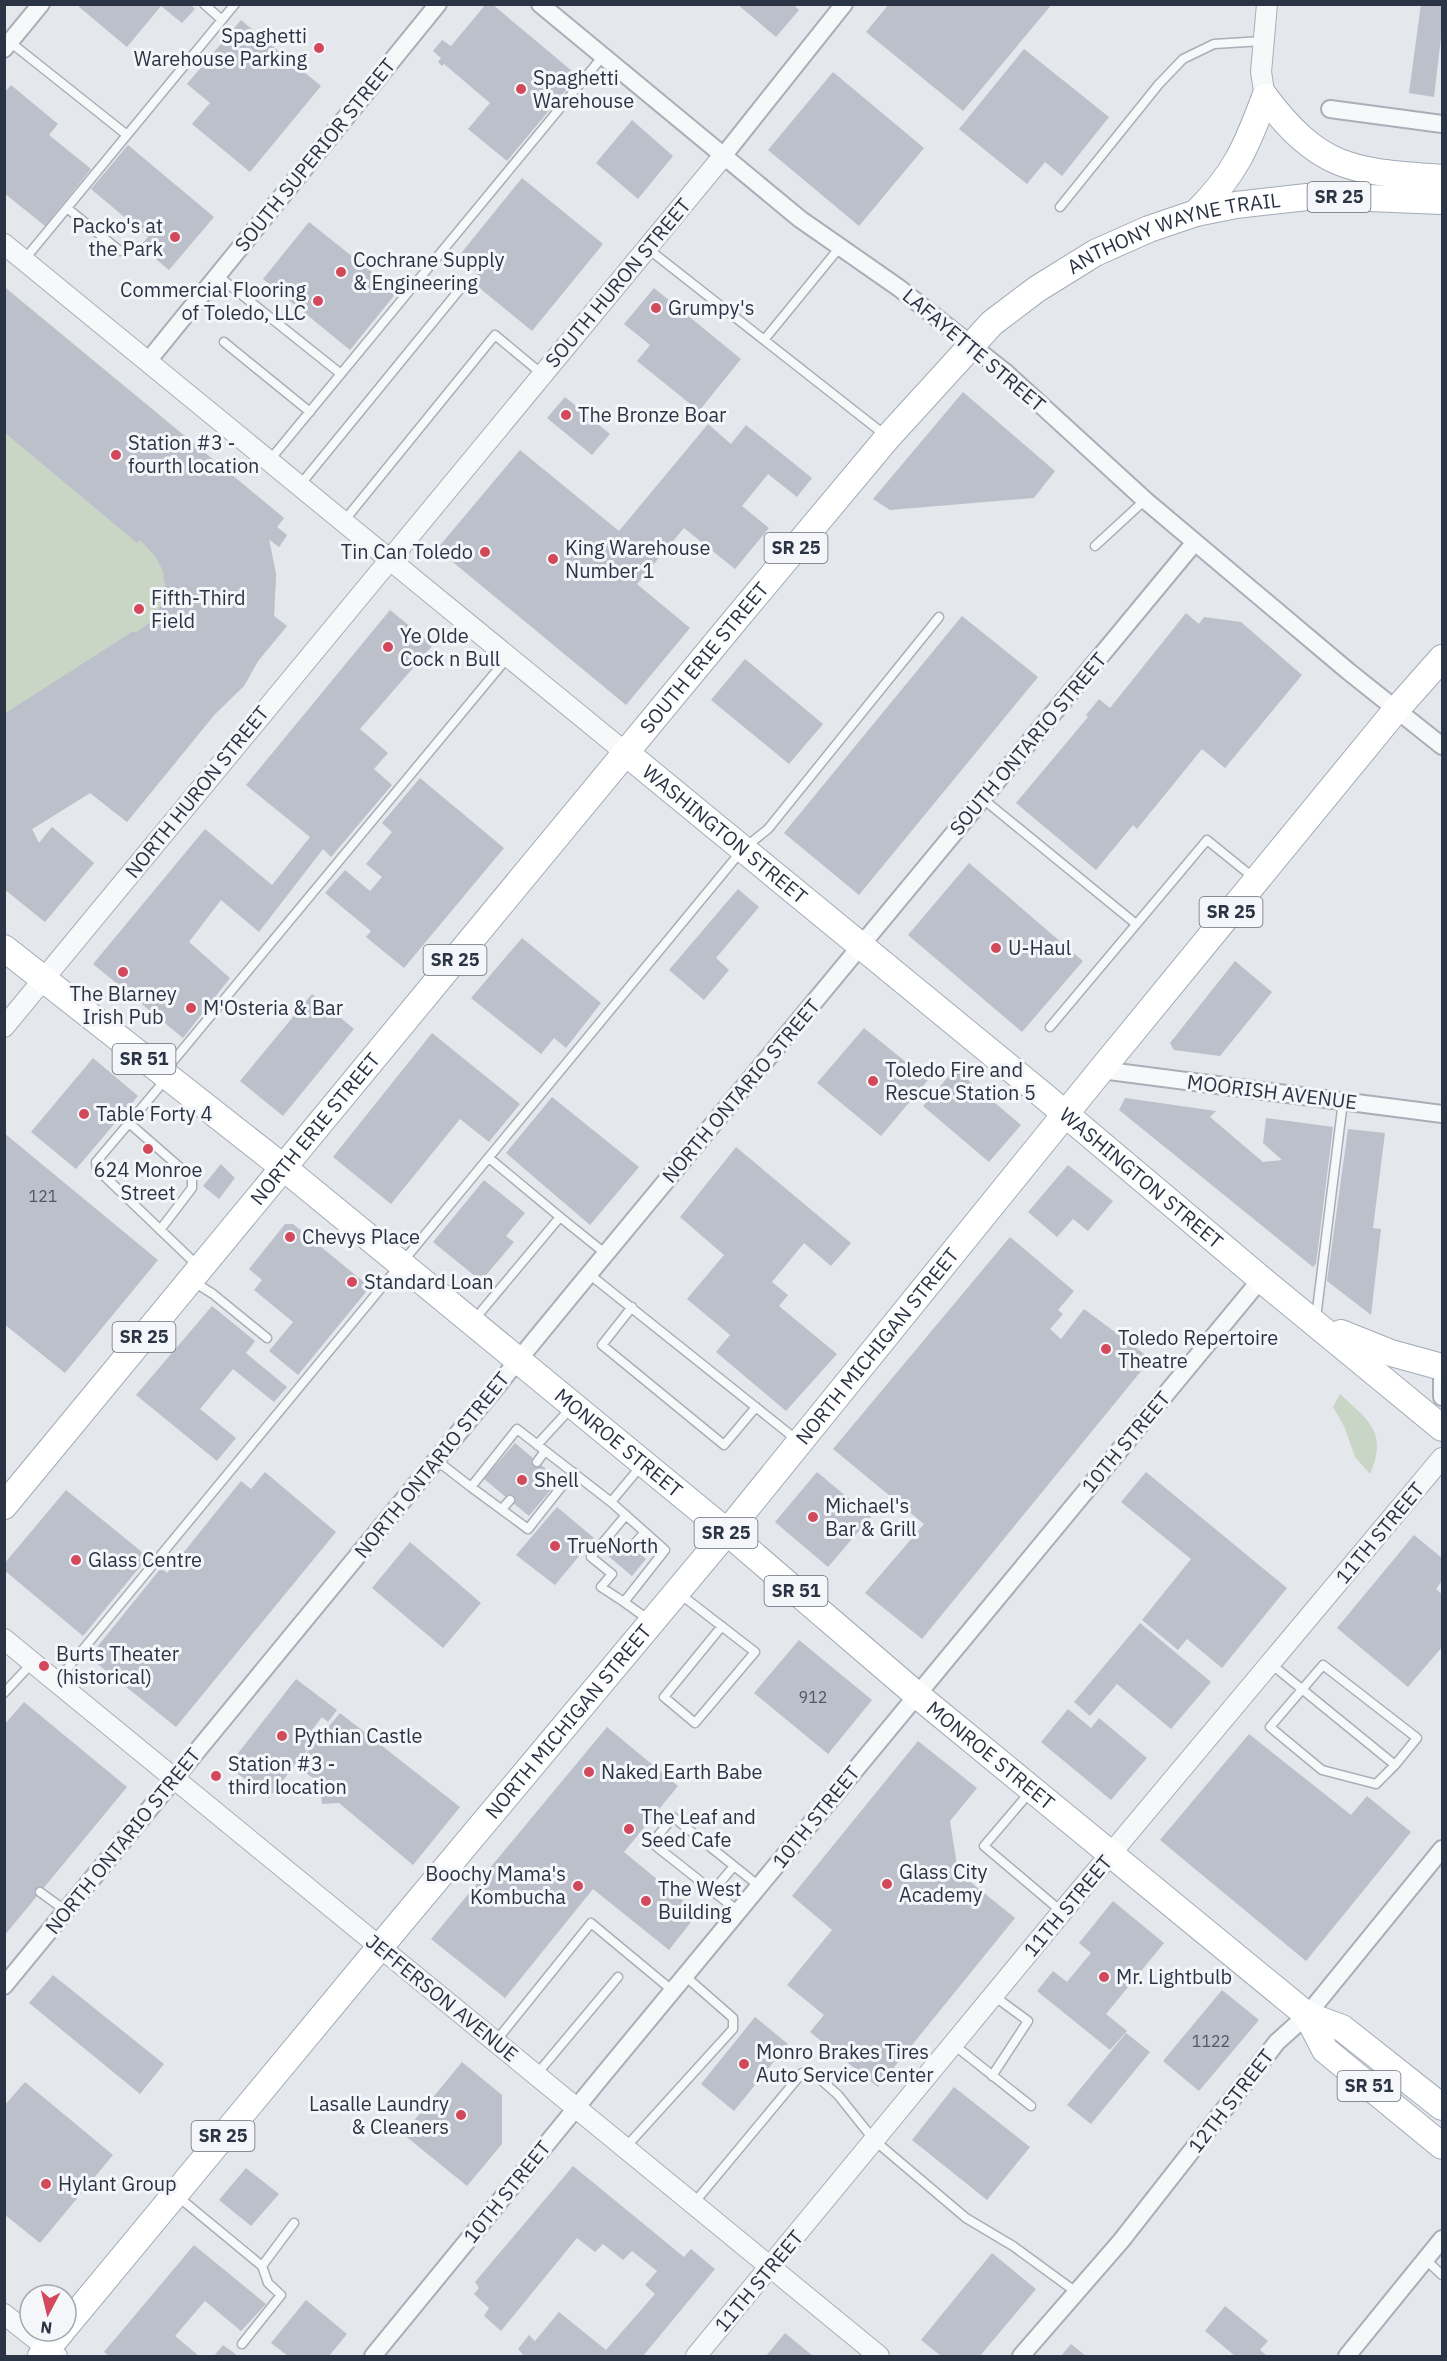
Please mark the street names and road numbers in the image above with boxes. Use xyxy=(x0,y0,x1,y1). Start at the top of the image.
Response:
street label: SOUTH SUPERIOR STREET xyxy=(228,52,401,257)
road number: SR 25 xyxy=(1308,182,1370,212)
street label: ANTHONY WAYNE TRAIL xyxy=(1062,186,1282,280)
street label: SOUTH HURON STREET xyxy=(539,192,697,373)
street label: LAFAYETTE STREET xyxy=(897,282,1052,417)
road number: SR 25 xyxy=(764,533,828,563)
street label: SOUTH ERIE STREET xyxy=(633,576,774,739)
street label: SOUTH ONTARIO STREET xyxy=(943,647,1112,841)
street label: NORTH HURON STREET xyxy=(119,700,275,884)
street label: WASHINGTON STREET xyxy=(637,758,814,910)
road number: SR 25 xyxy=(1200,897,1262,927)
road number: SR 25 xyxy=(424,945,486,975)
street label: NORTH ONTARIO STREET xyxy=(656,993,826,1188)
road number: SR 51 xyxy=(112,1044,176,1074)
street label: NORTH ERIE STREET xyxy=(244,1047,386,1211)
street label: MOORISH AVENUE xyxy=(1186,1068,1359,1115)
street label: WASHINGTON STREET xyxy=(1054,1101,1229,1254)
street label: NORTH MICHIGAN STREET xyxy=(789,1242,965,1450)
road number: SR 25 xyxy=(112,1322,176,1352)
street label: NORTH ONTARIO STREET xyxy=(348,1366,515,1563)
street label: MONROE STREET xyxy=(549,1382,689,1503)
street label: 10TH STREET xyxy=(1075,1385,1176,1498)
street label: 11TH STREET xyxy=(1329,1476,1430,1589)
road number: SR 25 xyxy=(694,1518,758,1548)
road number: SR 51 xyxy=(764,1576,828,1606)
street label: NORTH MICHIGAN STREET xyxy=(479,1618,657,1824)
street label: MONROE STREET xyxy=(921,1694,1061,1816)
street label: NORTH ONTARIO STREET xyxy=(39,1742,206,1939)
street label: 10TH STREET xyxy=(766,1760,865,1874)
street label: 11TH STREET xyxy=(1017,1849,1118,1962)
street label: JEFFERSON AVENUE xyxy=(361,1928,524,2067)
street label: 12TH STREET xyxy=(1182,2043,1280,2158)
road number: SR 51 xyxy=(1338,2071,1400,2101)
road number: SR 25 xyxy=(192,2121,254,2151)
street label: 10TH STREET xyxy=(457,2135,556,2249)
street label: 11TH STREET xyxy=(708,2224,809,2337)

